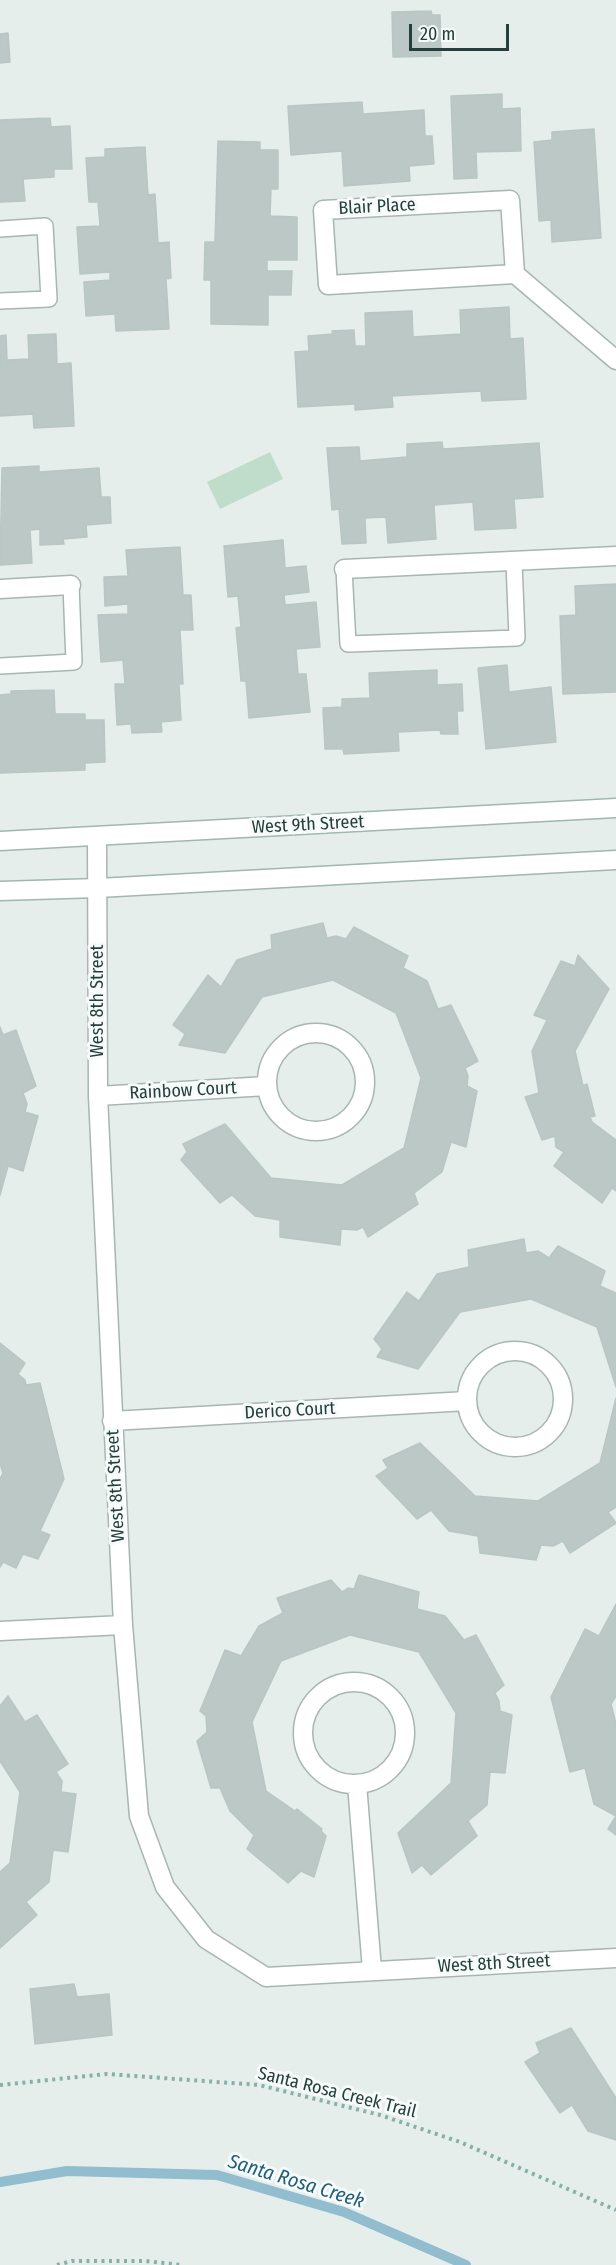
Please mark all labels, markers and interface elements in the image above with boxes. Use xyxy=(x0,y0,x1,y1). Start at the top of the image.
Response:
scale bar xyxy=(412,12,512,50)
text: 20 m xyxy=(420,23,455,45)
street label: Blair Place xyxy=(338,194,416,220)
street label: West 9th Street xyxy=(251,811,365,839)
street label: West 8th Street xyxy=(87,945,109,1057)
street label: Rainbow Court xyxy=(129,1077,237,1105)
street label: Derico Court xyxy=(244,1398,336,1424)
street label: West 8th Street xyxy=(102,1429,130,1543)
street label: West 8th Street xyxy=(437,1950,551,1978)
street label: Santa Rosa Creek Trail xyxy=(256,2063,418,2123)
water label: Santa Rosa Creek xyxy=(225,2150,367,2214)

